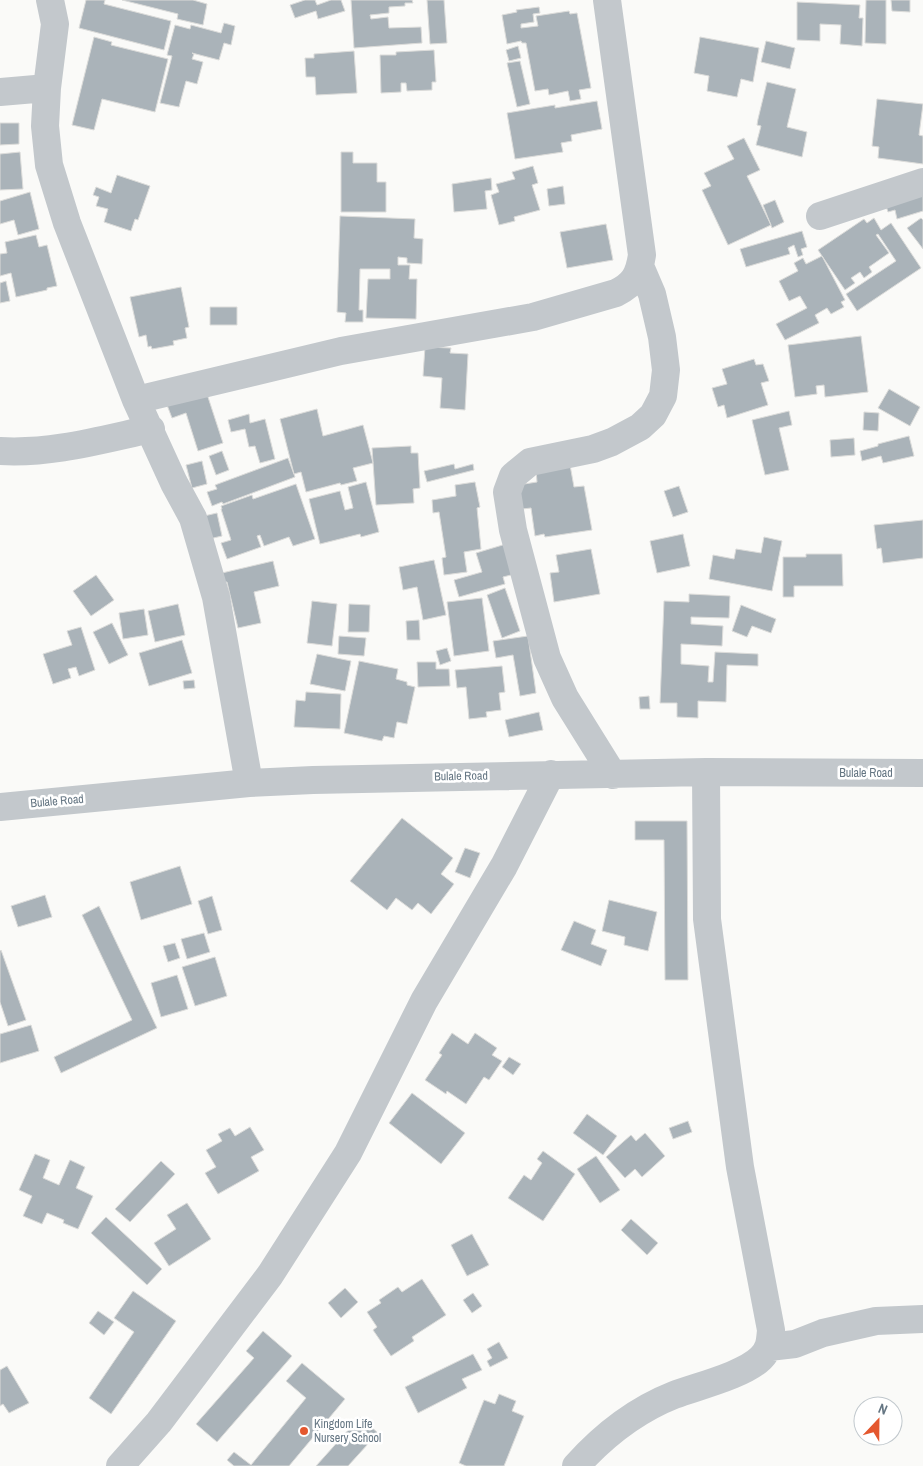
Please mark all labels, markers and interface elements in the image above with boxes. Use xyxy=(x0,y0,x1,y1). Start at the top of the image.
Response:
street label: Bulale Road xyxy=(839,765,893,781)
street label: Bulale Road xyxy=(434,768,488,784)
street label: Bulale Road xyxy=(30,791,84,811)
north arrow xyxy=(853,1396,903,1446)
text: N xyxy=(876,1399,890,1419)
place label: Kingdom Life Nursery School xyxy=(314,1416,381,1446)
marker: Kingdom Life Nursery School xyxy=(298,1425,310,1437)

